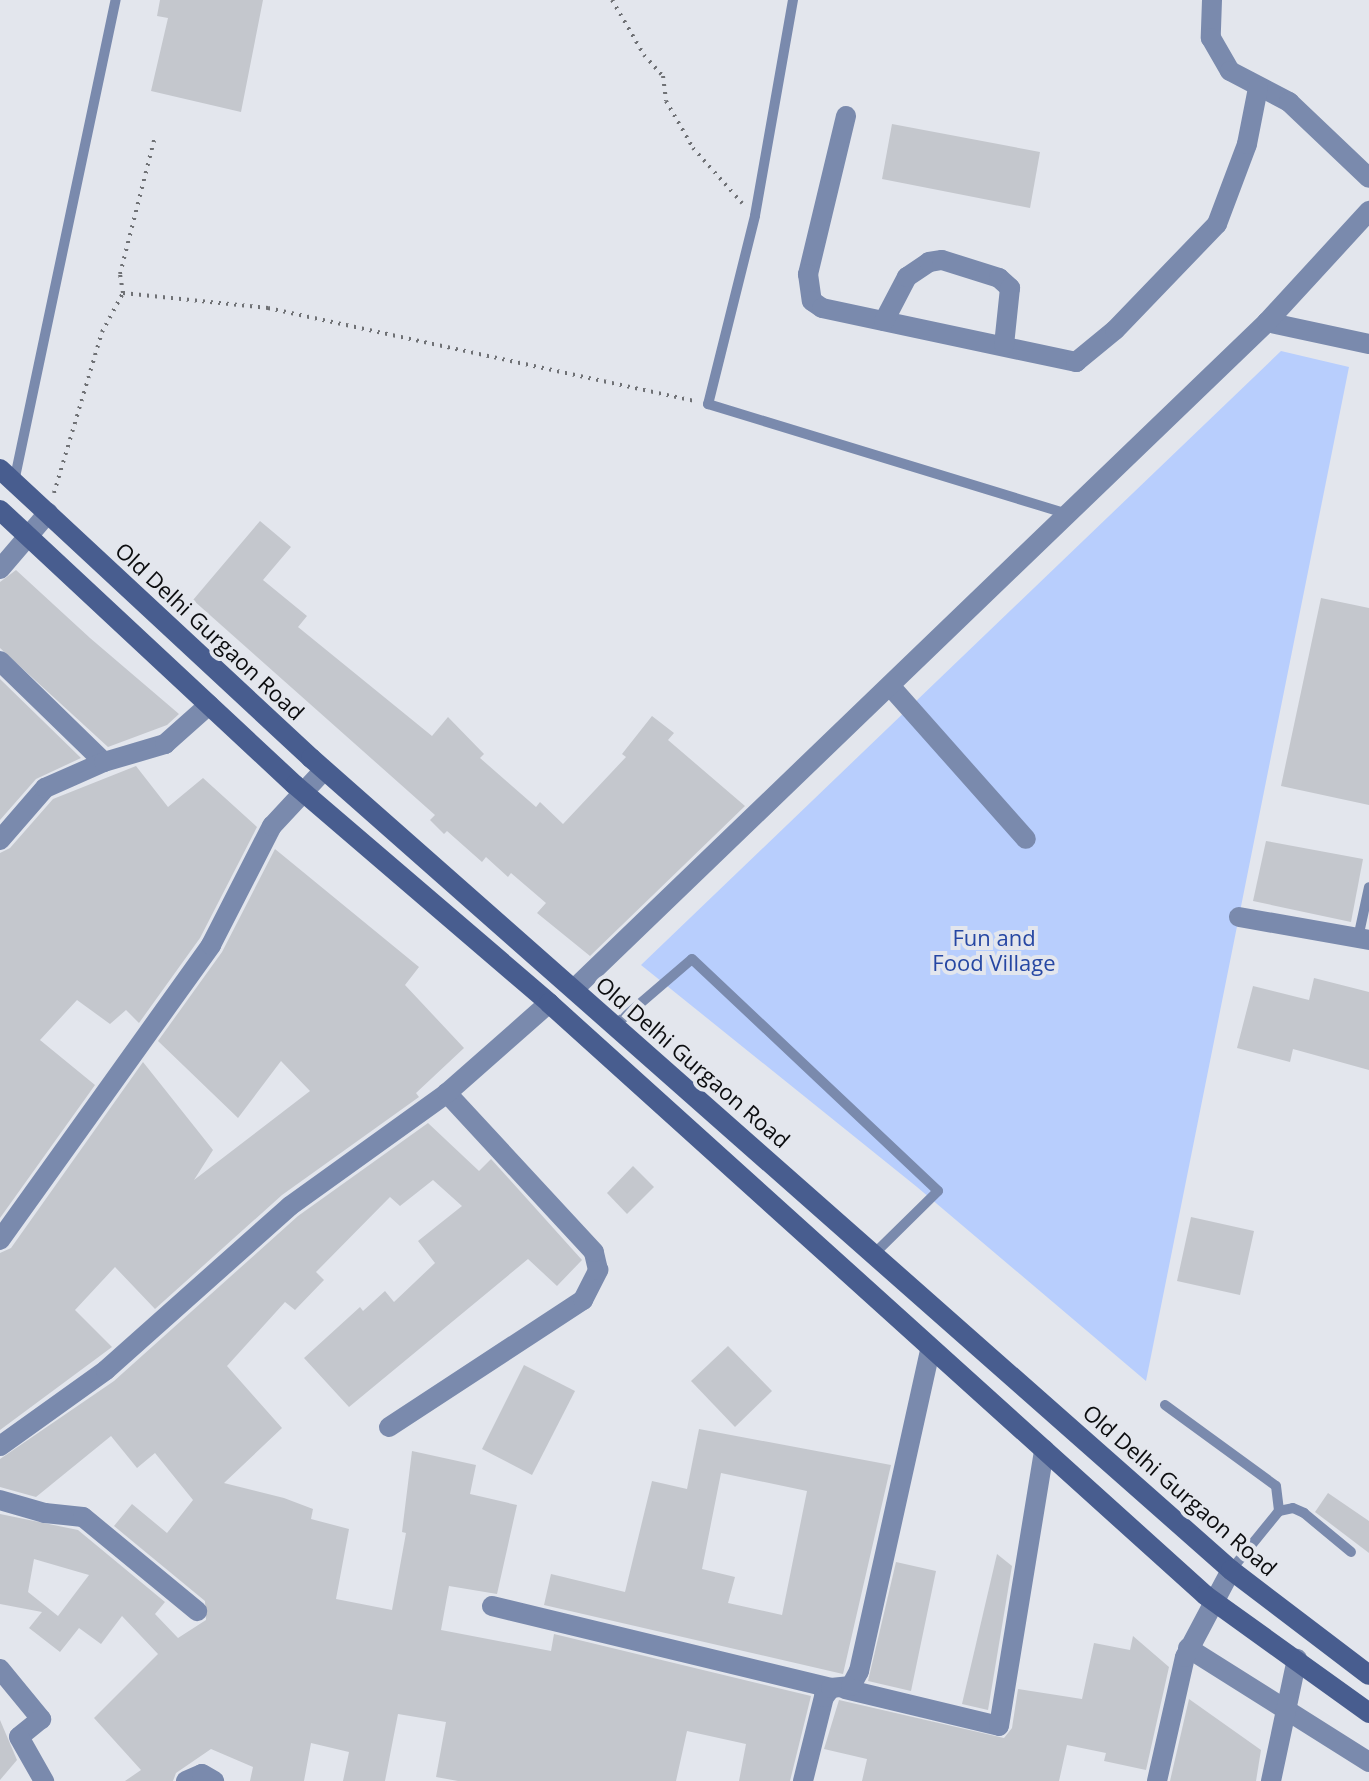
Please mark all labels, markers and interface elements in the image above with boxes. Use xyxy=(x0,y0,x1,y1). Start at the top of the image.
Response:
street label: Old Delhi Gurgaon Road xyxy=(110,537,310,725)
park label: Fun and Food Village xyxy=(932,924,1056,976)
street label: Old Delhi Gurgaon Road xyxy=(591,971,795,1153)
street label: Old Delhi Gurgaon Road xyxy=(1078,1399,1282,1581)

